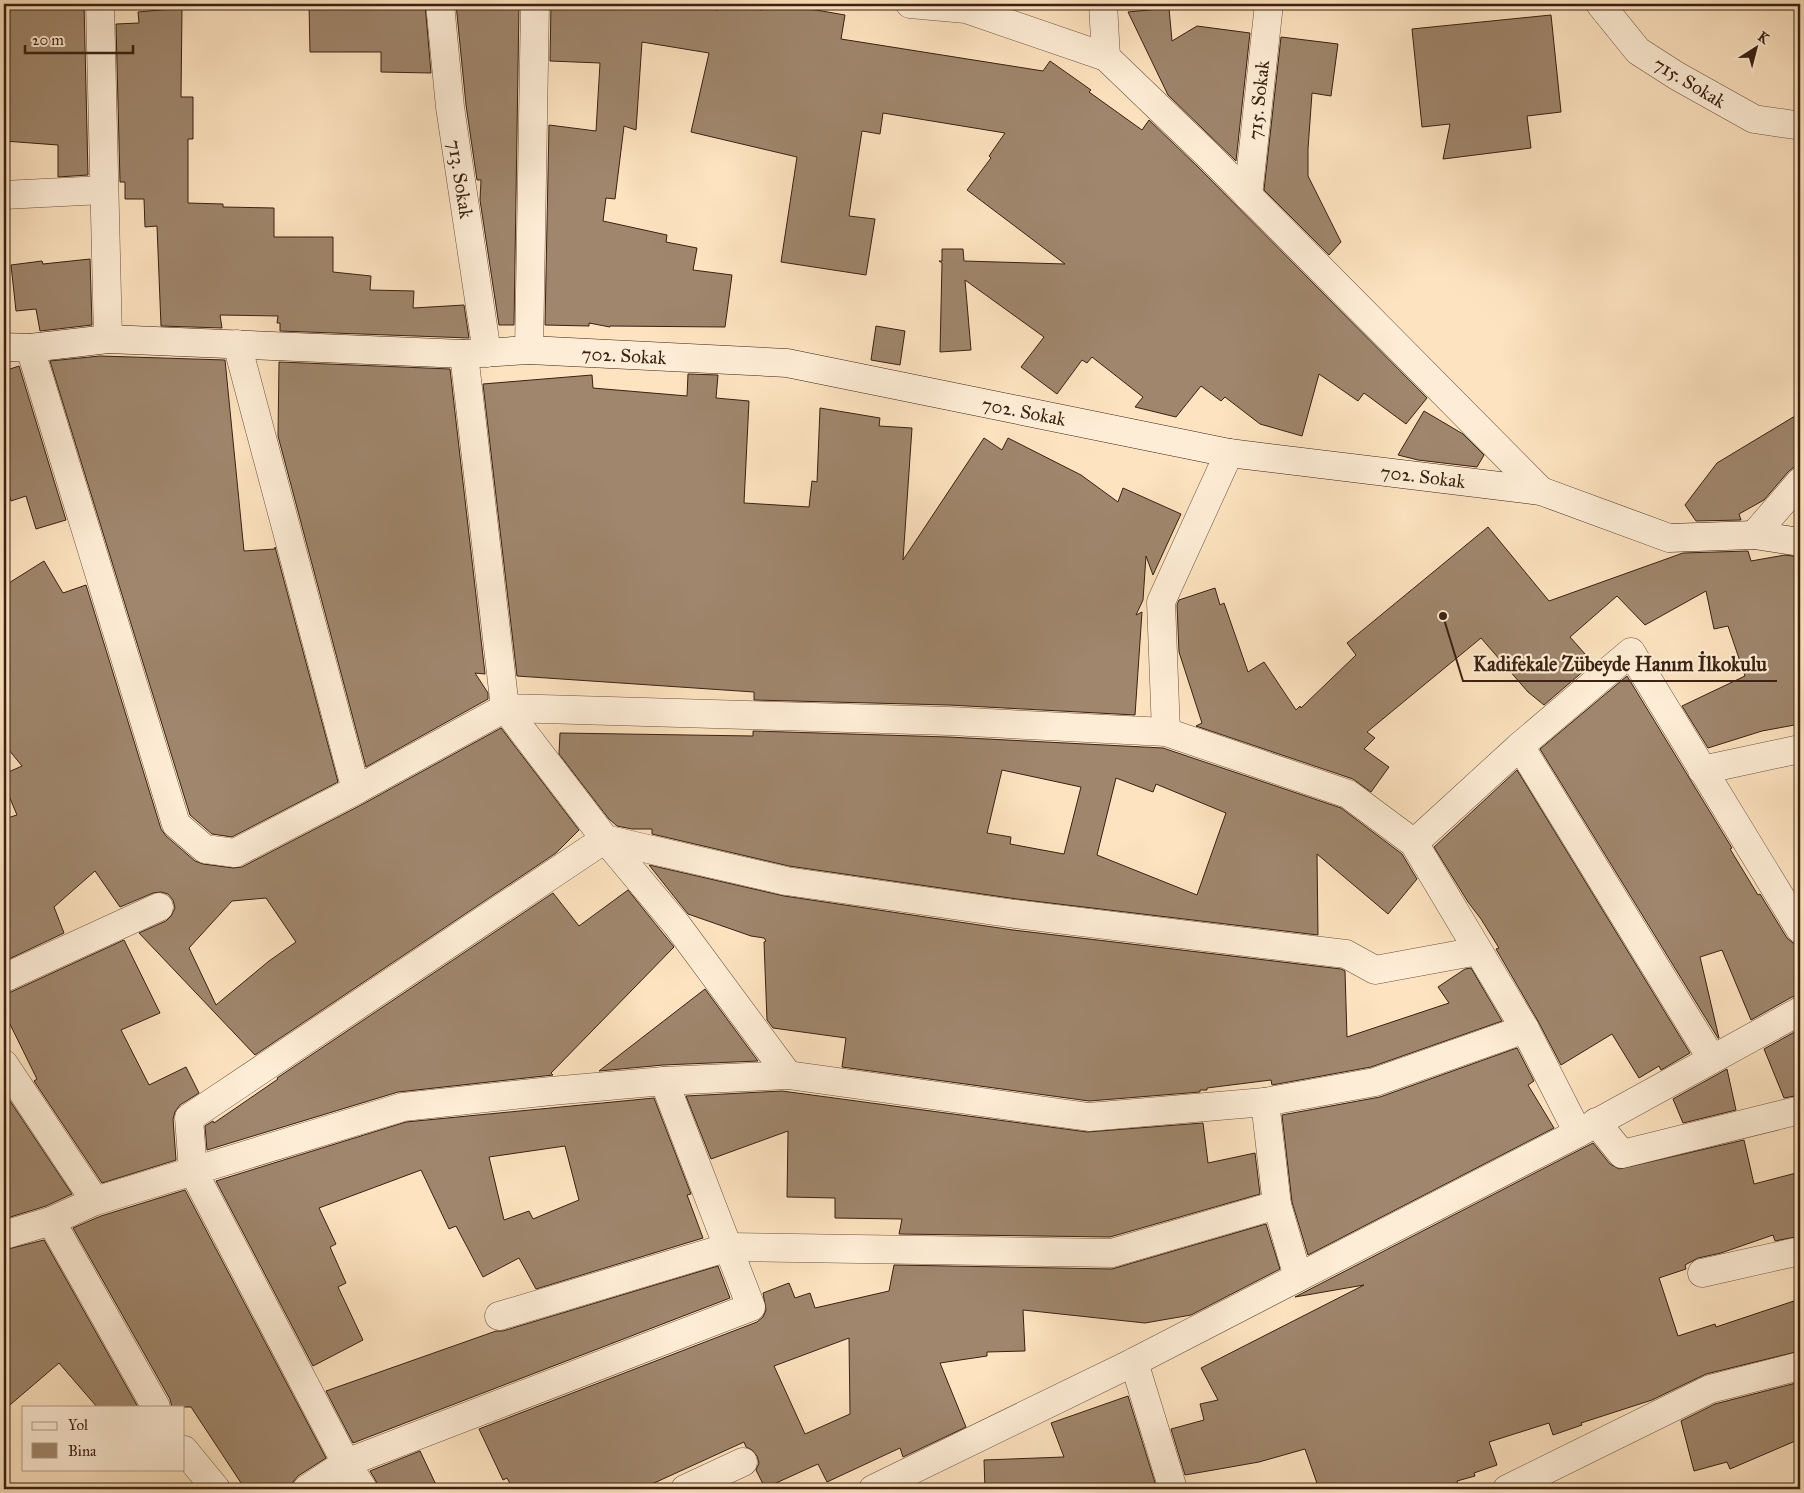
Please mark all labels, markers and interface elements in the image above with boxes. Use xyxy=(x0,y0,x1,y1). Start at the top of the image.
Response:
scale bar xyxy=(25,22,132,54)
north arrow xyxy=(1732,22,1782,72)
text: K xyxy=(1754,28,1773,48)
text: 20 m xyxy=(32,31,64,49)
street label: 715. Sokak xyxy=(1649,52,1730,113)
street label: 715. Sokak xyxy=(1243,59,1274,141)
street label: 713. Sokak xyxy=(443,138,478,220)
street label: 702. Sokak xyxy=(581,342,667,369)
street label: 702. Sokak xyxy=(980,392,1068,431)
street label: 702. Sokak xyxy=(1379,460,1467,493)
callout: Kadifekale Zübeyde Hanım İlkokulu xyxy=(1463,646,1777,681)
text: Kadifekale Zübeyde Hanım İlkokulu xyxy=(1473,650,1767,677)
legend xyxy=(22,1406,185,1470)
text: Yol xyxy=(68,1416,89,1434)
text: Bina xyxy=(68,1442,97,1460)

